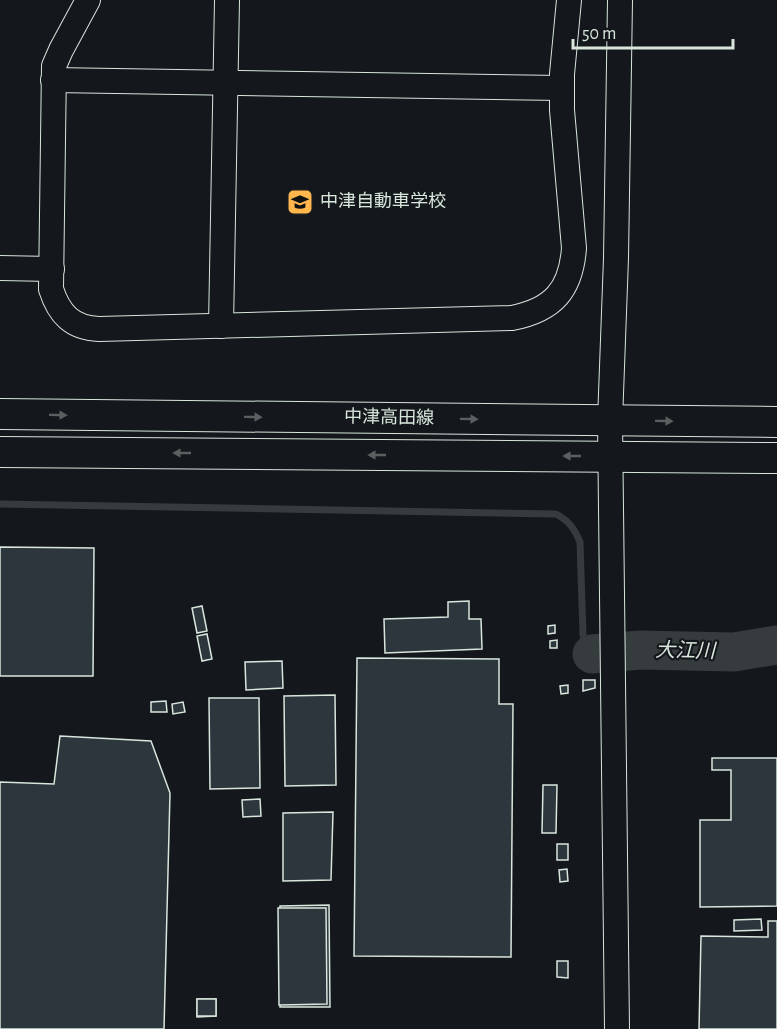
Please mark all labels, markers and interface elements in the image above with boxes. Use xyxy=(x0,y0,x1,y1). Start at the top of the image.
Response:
scale bar xyxy=(573,12,734,50)
text: 50 m xyxy=(582,25,616,43)
school or university icon: 中津自動車学校 xyxy=(285,187,315,217)
place label: 中津自動車学校 xyxy=(320,191,446,211)
street label: 中津高田線 xyxy=(344,406,434,428)
one-way arrow xyxy=(49,410,68,420)
one-way arrow xyxy=(244,412,263,422)
one-way arrow xyxy=(460,414,479,424)
one-way arrow xyxy=(655,416,674,426)
one-way arrow xyxy=(172,448,191,458)
one-way arrow xyxy=(367,450,386,459)
one-way arrow xyxy=(562,451,581,461)
water label: 大江川 xyxy=(655,639,717,662)

